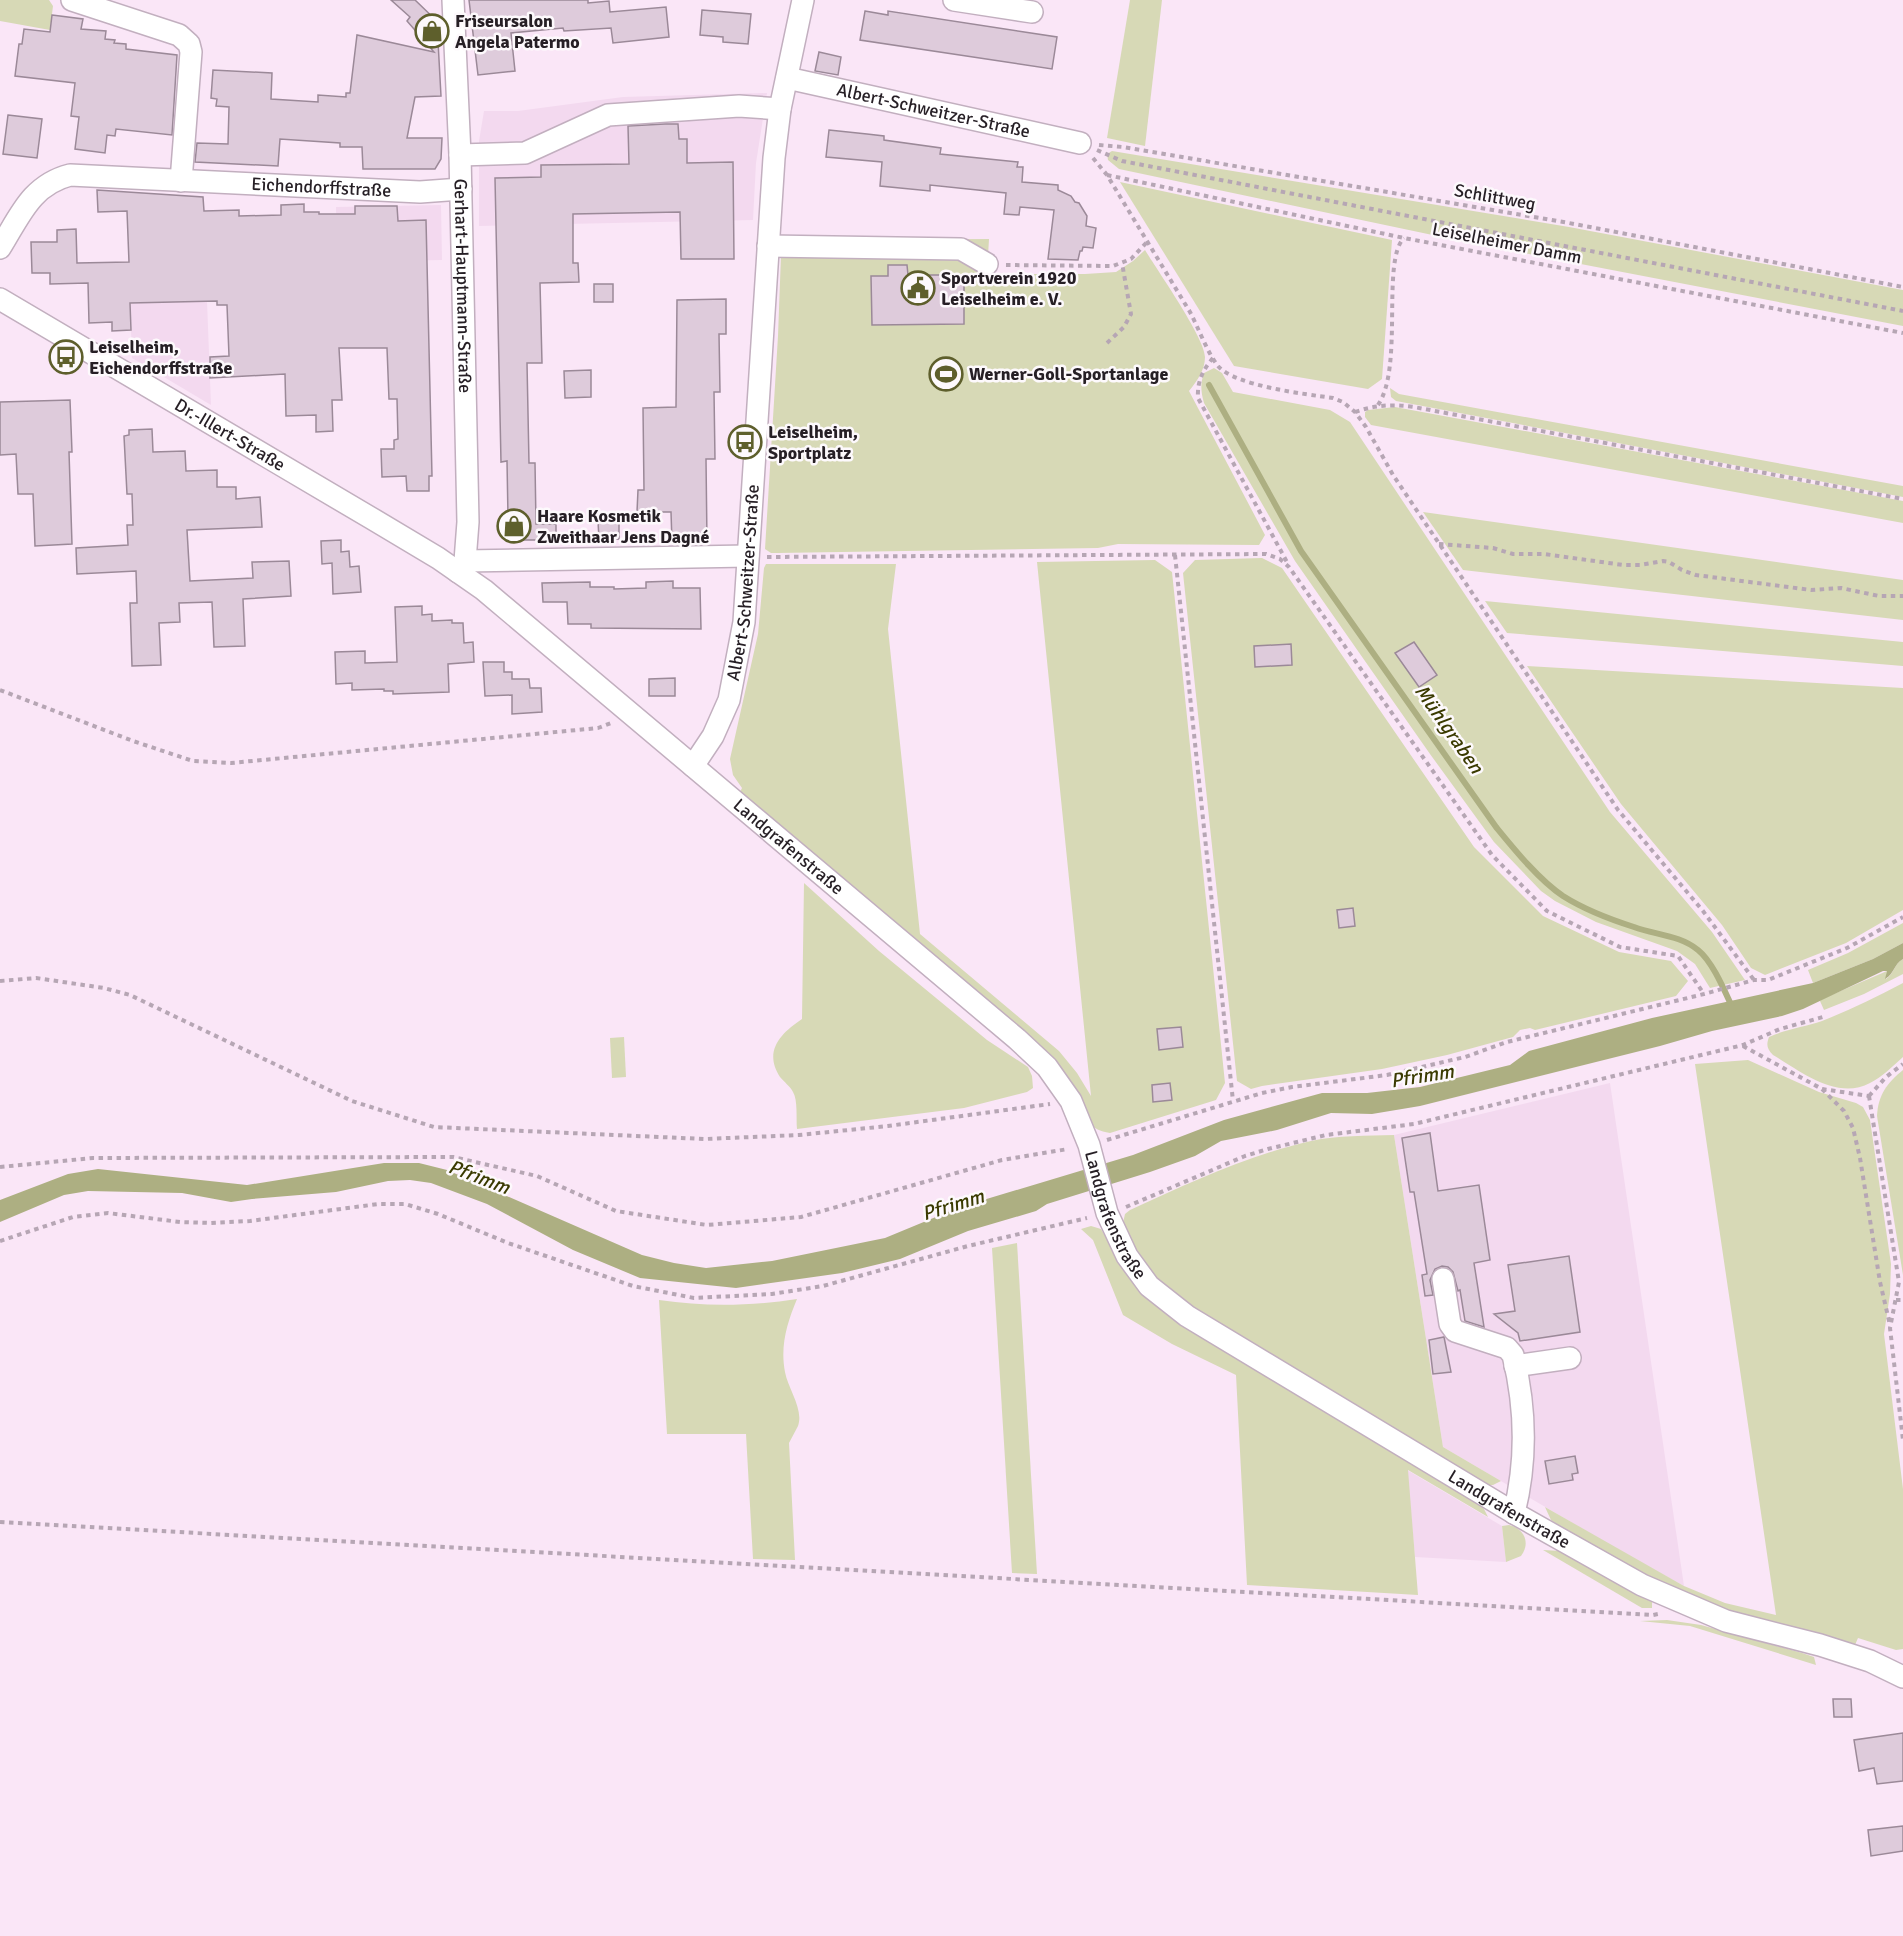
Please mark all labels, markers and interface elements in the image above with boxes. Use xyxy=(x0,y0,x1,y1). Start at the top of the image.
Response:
place label: Friseursalon Angela Patermo xyxy=(455,10,580,53)
shop icon: Friseursalon Angela Patermo xyxy=(414,13,450,49)
street label: Albert-Schweitzer-Straße xyxy=(835,78,1032,143)
street label: Eichendorffstraße xyxy=(251,173,392,202)
street label: Gerhart-Hauptmann-Straße xyxy=(450,178,476,393)
street label: Schlittweg xyxy=(1453,179,1537,215)
street label: Leiselheimer Damm xyxy=(1430,218,1584,268)
place label: Sportverein 1920 Leiselheim e. V. xyxy=(941,267,1077,310)
public building icon: Sportverein 1920 Leiselheim e. V. xyxy=(900,270,936,306)
place label: Leiselheim, Eichendorffstraße xyxy=(89,336,232,379)
bus stop icon: Leiselheim, Eichendorffstraße xyxy=(48,339,84,375)
sports icon: Werner-Goll-Sportanlage xyxy=(928,356,964,392)
place label: Werner-Goll-Sportanlage xyxy=(969,363,1168,385)
street label: Dr.-Illert-Straße xyxy=(171,394,289,476)
place label: Leiselheim, Sportplatz xyxy=(768,421,858,464)
bus stop icon: Leiselheim, Sportplatz xyxy=(727,424,763,460)
street label: Albert-Schweitzer-Straße xyxy=(722,484,764,683)
place label: Haare Kosmetik Zweithaar Jens Dagné xyxy=(537,505,709,548)
shop icon: Haare Kosmetik Zweithaar Jens Dagné xyxy=(496,508,532,544)
water label: Mühlgraben xyxy=(1409,680,1489,779)
street label: Landgrafenstraße xyxy=(729,794,848,899)
water label: Pfrimm xyxy=(1389,1059,1456,1093)
street label: Landgrafenstraße xyxy=(1080,1148,1151,1284)
water label: Pfrimm xyxy=(445,1154,514,1200)
water label: Pfrimm xyxy=(919,1183,988,1226)
street label: Landgrafenstraße xyxy=(1444,1465,1574,1553)

